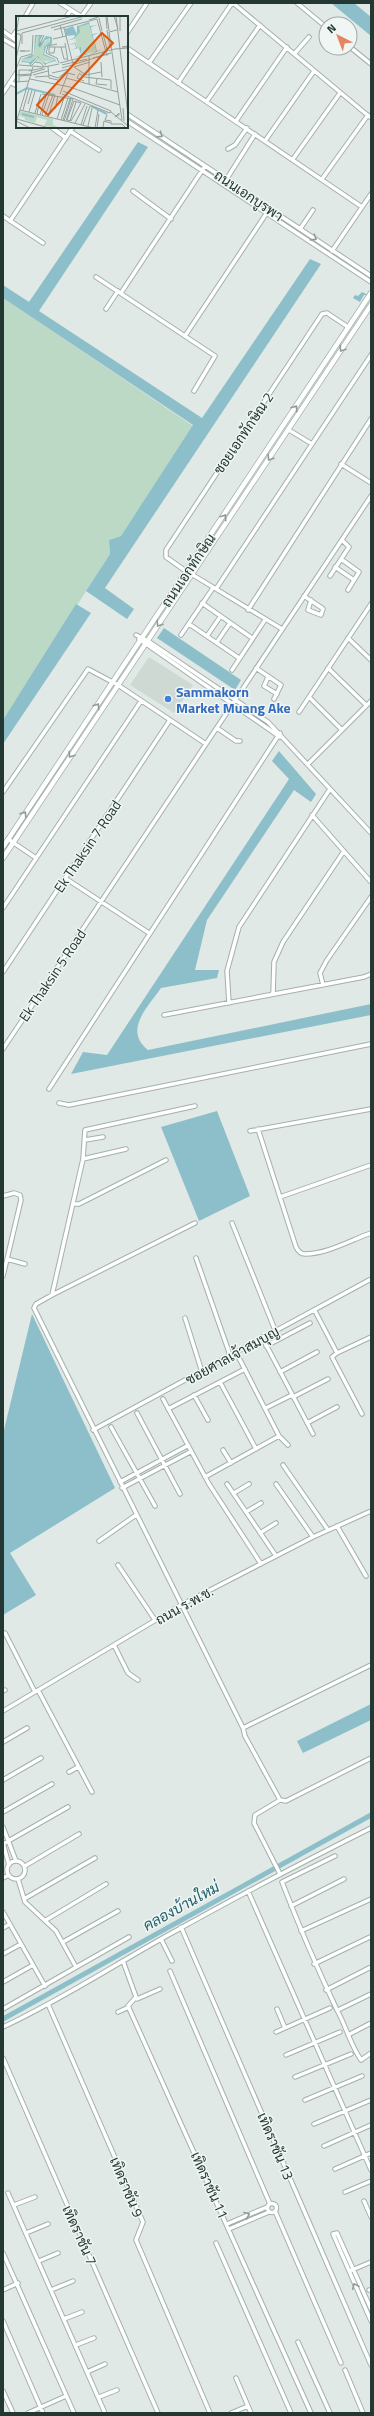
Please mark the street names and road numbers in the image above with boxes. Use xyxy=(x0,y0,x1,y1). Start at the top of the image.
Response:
street label: ถนนเอกบูรพา xyxy=(210,164,288,226)
street label: ซอยเอกทักษิณ 2 xyxy=(208,388,278,478)
street label: ถนนเอกทักษิณ xyxy=(156,529,220,611)
street label: Ek Thaksin 7 Road xyxy=(48,796,126,896)
street label: Ek Thaksin 5 Road xyxy=(13,925,91,1025)
street label: ซอยศาลเจ้าสมบุญ xyxy=(181,1320,283,1390)
street label: ถนน ร.พ.ช. xyxy=(151,1580,217,1630)
street label: เทิดราชัน 13 xyxy=(252,2109,300,2183)
street label: เทิดราชัน 11 xyxy=(186,2148,234,2222)
street label: เทิดราชัน 9 xyxy=(105,2154,149,2221)
street label: เทิดราชัน 7 xyxy=(57,2202,103,2268)

